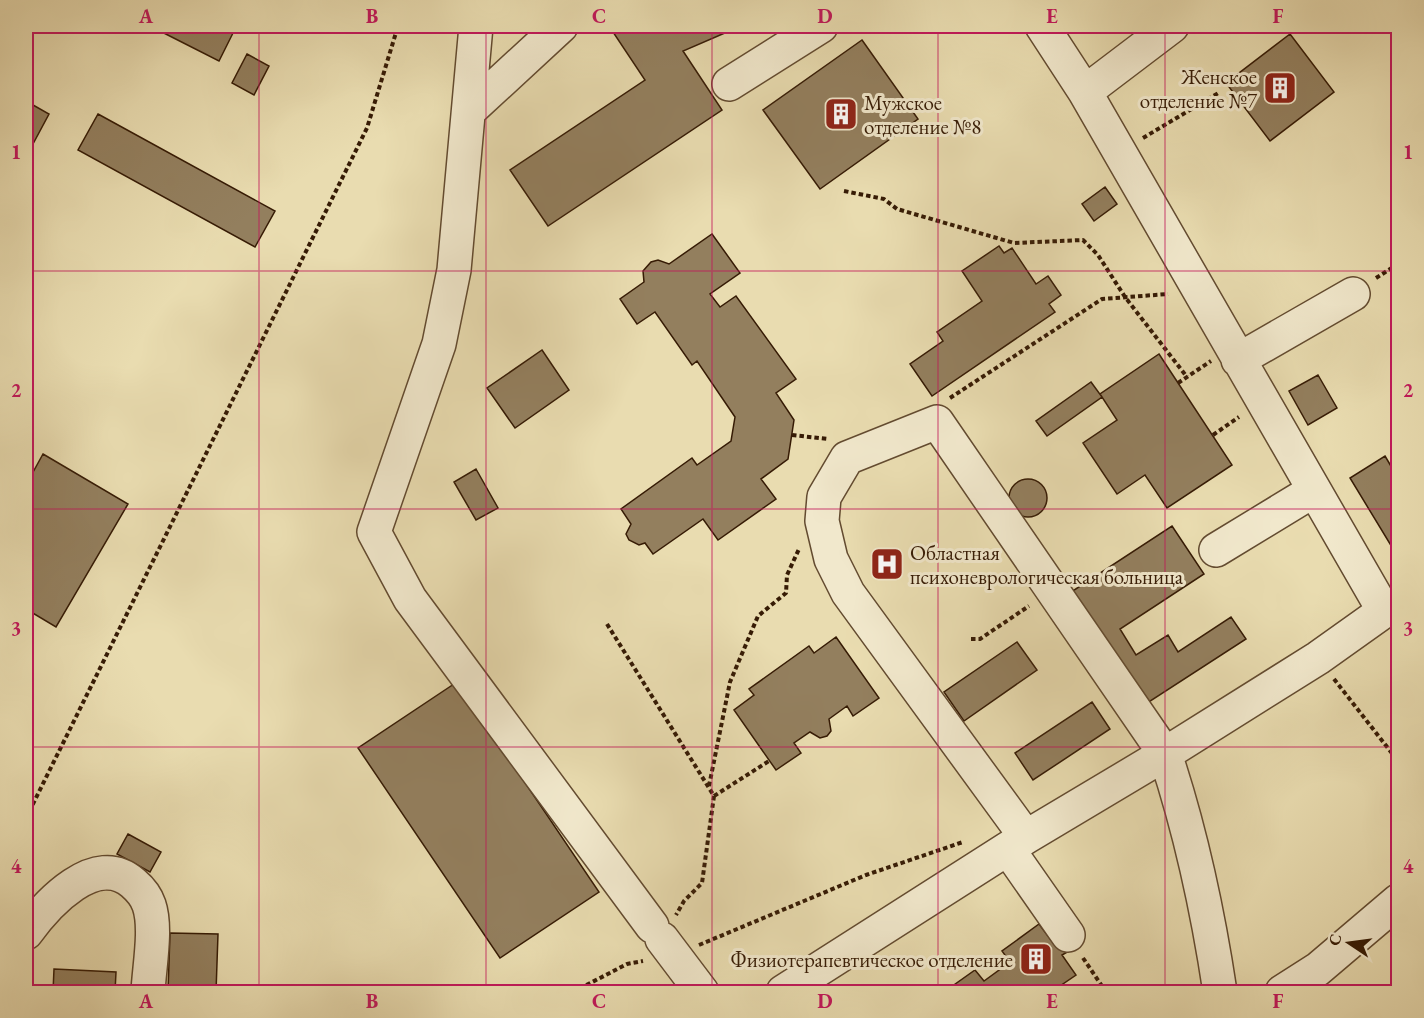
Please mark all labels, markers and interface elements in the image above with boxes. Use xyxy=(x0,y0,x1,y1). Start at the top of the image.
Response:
text: A xyxy=(138,3,154,29)
text: B xyxy=(366,3,378,29)
text: C xyxy=(592,3,606,29)
text: D xyxy=(817,3,833,29)
text: E xyxy=(1046,3,1058,29)
text: F xyxy=(1273,3,1284,29)
place label: Женское отделение №7 xyxy=(1140,63,1258,114)
building icon: Женское отделение №7 xyxy=(1262,70,1298,106)
place label: Мужское отделение №8 xyxy=(864,89,981,140)
building icon: Мужское отделение №8 xyxy=(823,96,859,132)
text: 1 xyxy=(11,139,21,165)
text: 1 xyxy=(1403,139,1413,165)
text: 2 xyxy=(11,377,22,403)
text: 2 xyxy=(1403,377,1414,403)
place label: Областная психоневрологическая больница xyxy=(910,539,1184,590)
hospital icon: Областная психоневрологическая больница xyxy=(869,546,905,582)
text: 3 xyxy=(11,615,21,641)
text: 3 xyxy=(1403,615,1413,641)
text: 4 xyxy=(11,853,22,879)
text: 4 xyxy=(1403,853,1414,879)
north arrow xyxy=(1319,913,1379,973)
text: С xyxy=(1323,932,1346,948)
building icon: Физиотерапевтическое отделение xyxy=(1018,941,1054,977)
place label: Физиотерапевтическое отделение xyxy=(731,946,1013,973)
text: A xyxy=(138,988,154,1014)
text: B xyxy=(366,988,378,1014)
text: C xyxy=(592,988,606,1014)
text: D xyxy=(817,988,833,1014)
text: E xyxy=(1046,988,1058,1014)
text: F xyxy=(1273,988,1284,1014)

